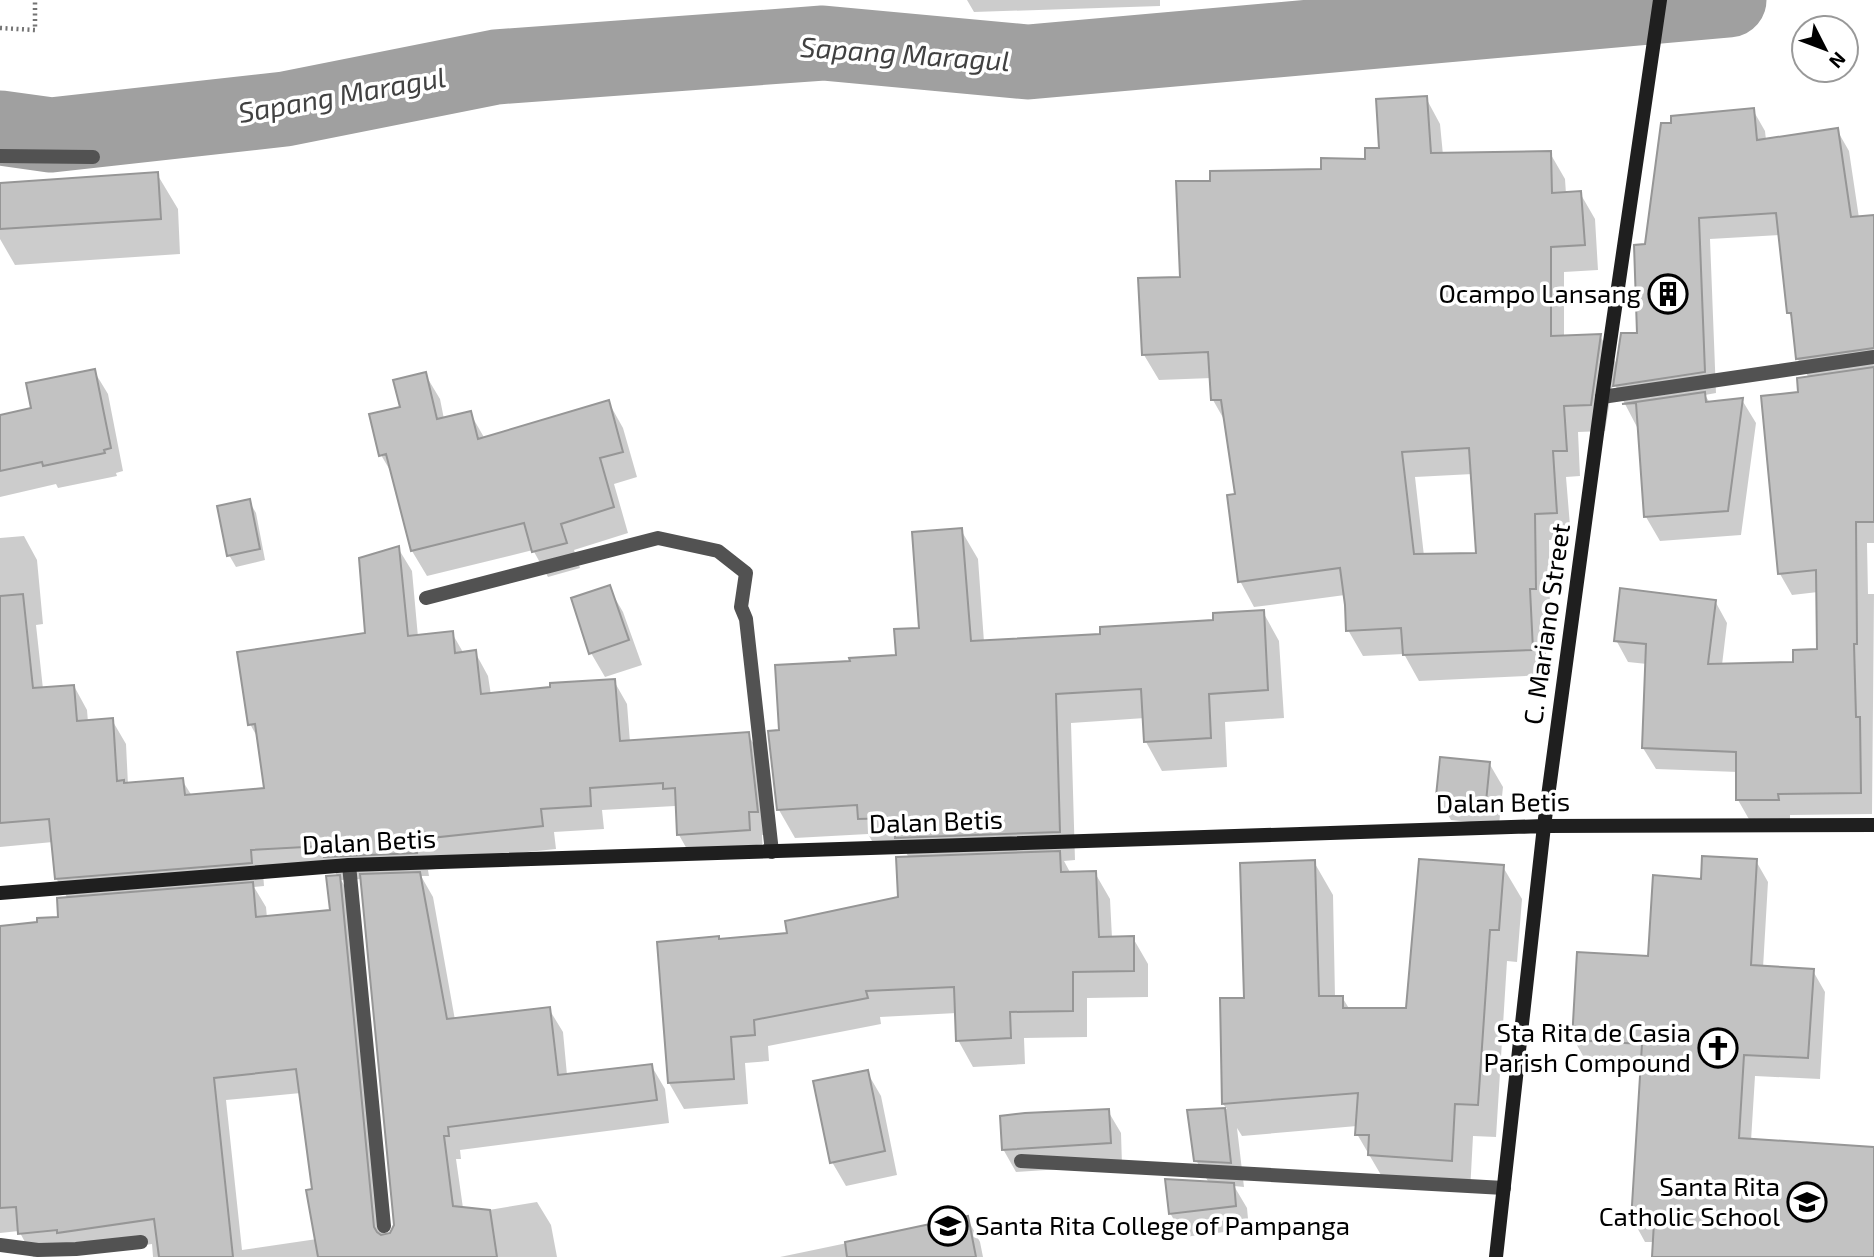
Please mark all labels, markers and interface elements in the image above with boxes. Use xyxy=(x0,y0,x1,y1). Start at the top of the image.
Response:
north arrow xyxy=(1790,14,1860,84)
water label: Sapang Maragul xyxy=(799,29,1011,77)
text: N xyxy=(1825,48,1851,74)
water label: Sapang Maragul xyxy=(235,59,448,129)
building icon: Ocampo Lansang xyxy=(1647,273,1689,315)
place label: Ocampo Lansang xyxy=(1438,277,1641,308)
street label: C. Mariano Street xyxy=(1516,521,1575,726)
street label: Dalan Betis xyxy=(1436,785,1570,818)
street label: Dalan Betis xyxy=(868,803,1003,838)
street label: Dalan Betis xyxy=(301,822,437,859)
place label: Sta Rita de Casia Parish Compound xyxy=(1483,1016,1691,1077)
church icon: Sta Rita de Casia Parish Compound xyxy=(1697,1027,1739,1069)
place label: Santa Rita Catholic School xyxy=(1599,1170,1780,1231)
school or university icon: Santa Rita Catholic School xyxy=(1786,1181,1828,1223)
school or university icon: Santa Rita College of Pampanga xyxy=(927,1205,969,1247)
place label: Santa Rita College of Pampanga xyxy=(975,1209,1350,1240)

